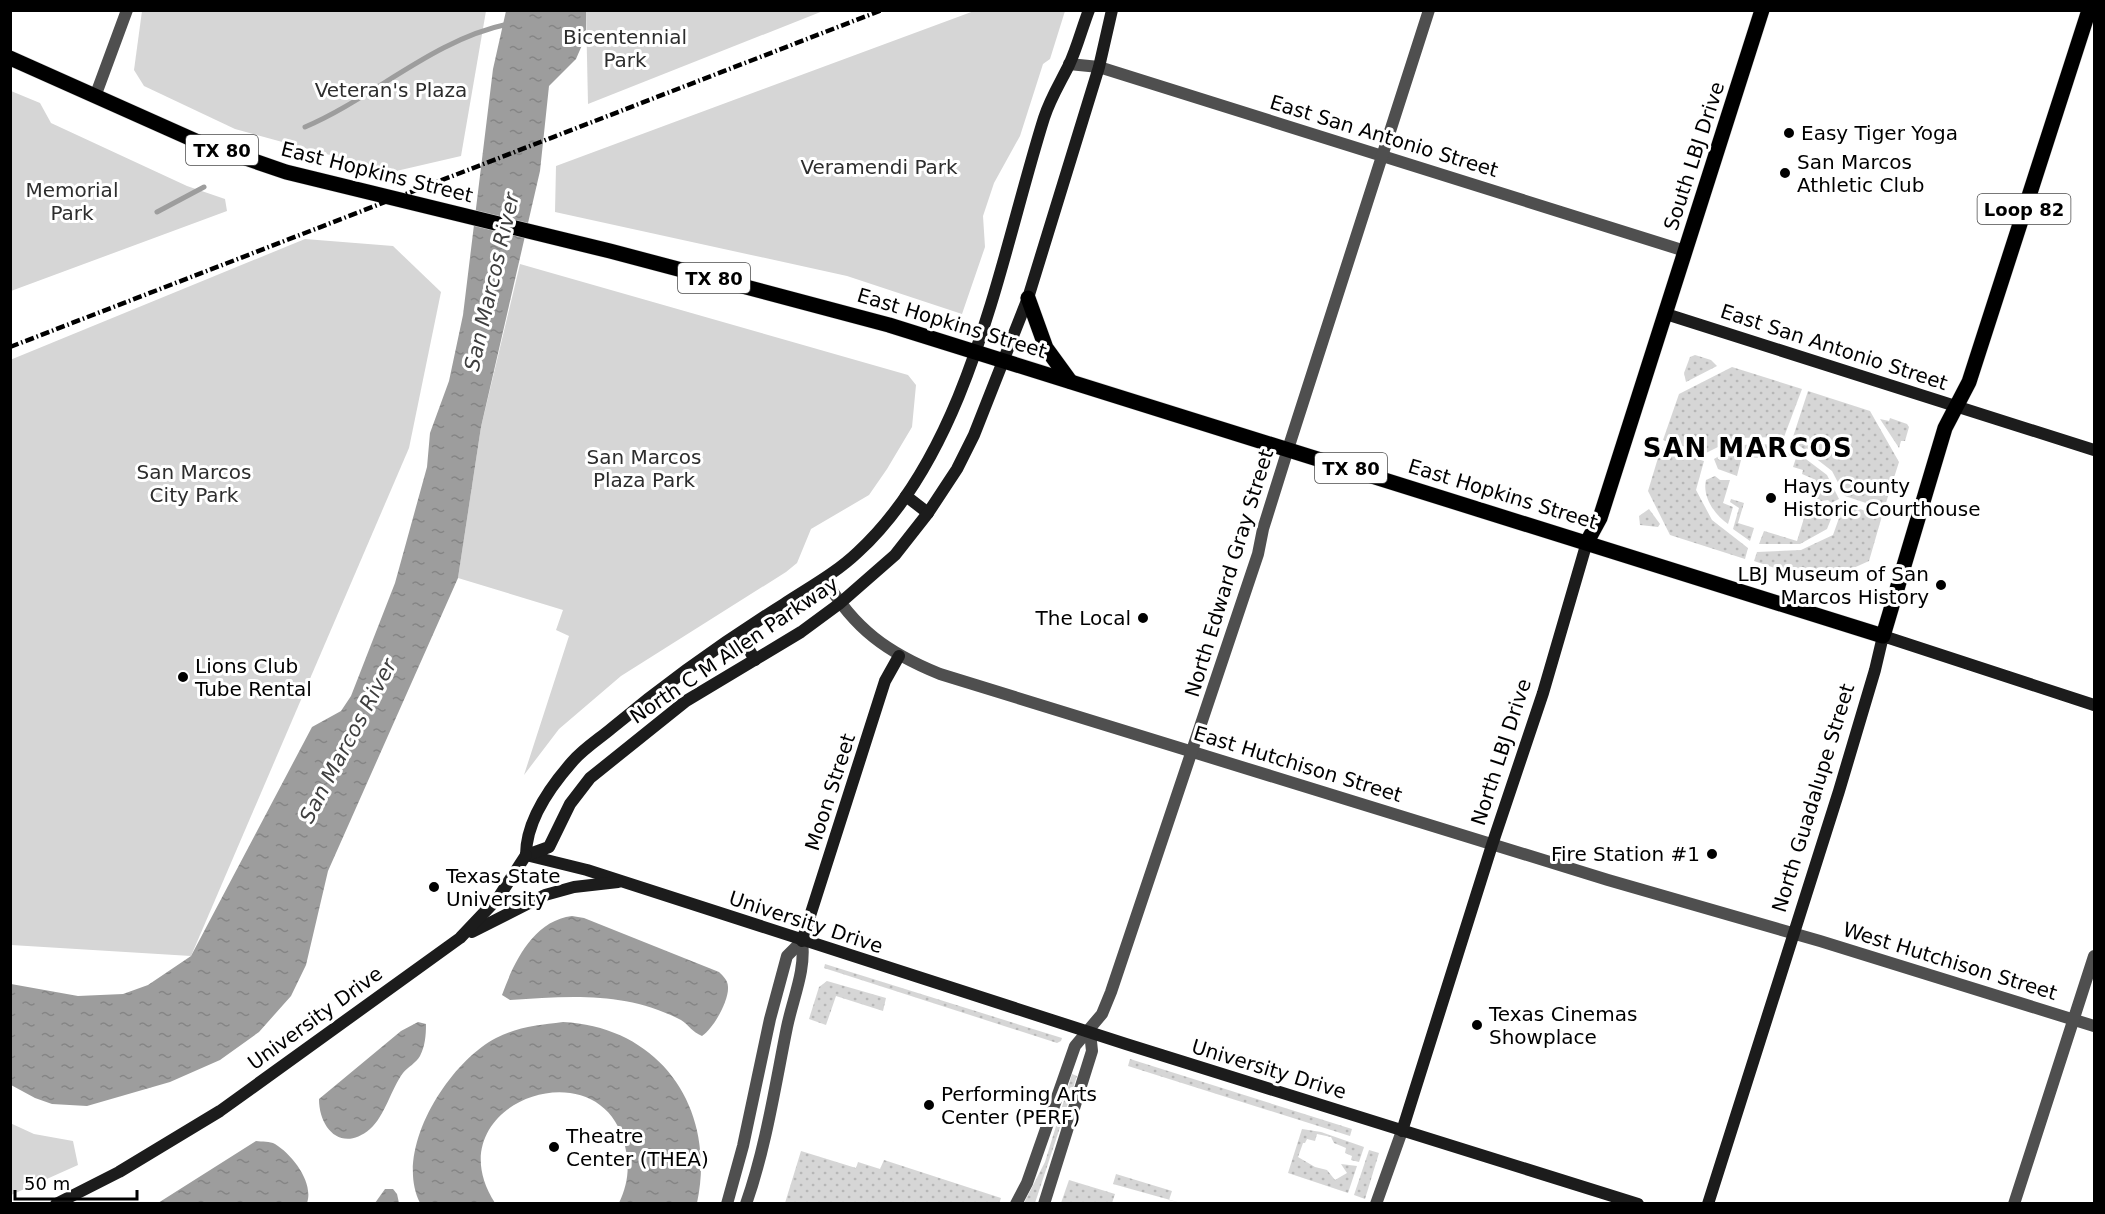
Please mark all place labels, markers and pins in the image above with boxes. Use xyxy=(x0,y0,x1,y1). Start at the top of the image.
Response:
place label: Easy Tiger Yoga xyxy=(1801,121,1958,145)
marker: Easy Tiger Yoga xyxy=(1782,126,1796,140)
place label: San Marcos Athletic Club xyxy=(1797,150,1924,197)
marker: San Marcos Athletic Club xyxy=(1778,166,1792,180)
place label: Hays County Historic Courthouse xyxy=(1783,474,1980,521)
marker: Hays County Historic Courthouse xyxy=(1764,491,1778,505)
place label: LBJ Museum of San Marcos History xyxy=(1737,562,1929,609)
marker: LBJ Museum of San Marcos History xyxy=(1934,578,1948,592)
place label: The Local xyxy=(1035,606,1131,630)
marker: The Local xyxy=(1136,611,1150,625)
place label: Lions Club Tube Rental xyxy=(194,654,312,701)
marker: Lions Club Tube Rental xyxy=(176,670,190,684)
place label: Fire Station #1 xyxy=(1551,842,1700,866)
marker: Fire Station #1 xyxy=(1705,847,1719,861)
place label: Texas State University xyxy=(445,864,561,911)
marker: Texas State University xyxy=(427,880,441,894)
place label: Texas Cinemas Showplace xyxy=(1488,1002,1637,1049)
marker: Texas Cinemas Showplace xyxy=(1470,1018,1484,1032)
place label: Performing Arts Center (PERF) xyxy=(941,1082,1097,1129)
marker: Performing Arts Center (PERF) xyxy=(922,1098,936,1112)
place label: Theatre Center (THEA) xyxy=(565,1124,709,1171)
marker: Theatre Center (THEA) xyxy=(547,1140,561,1154)

